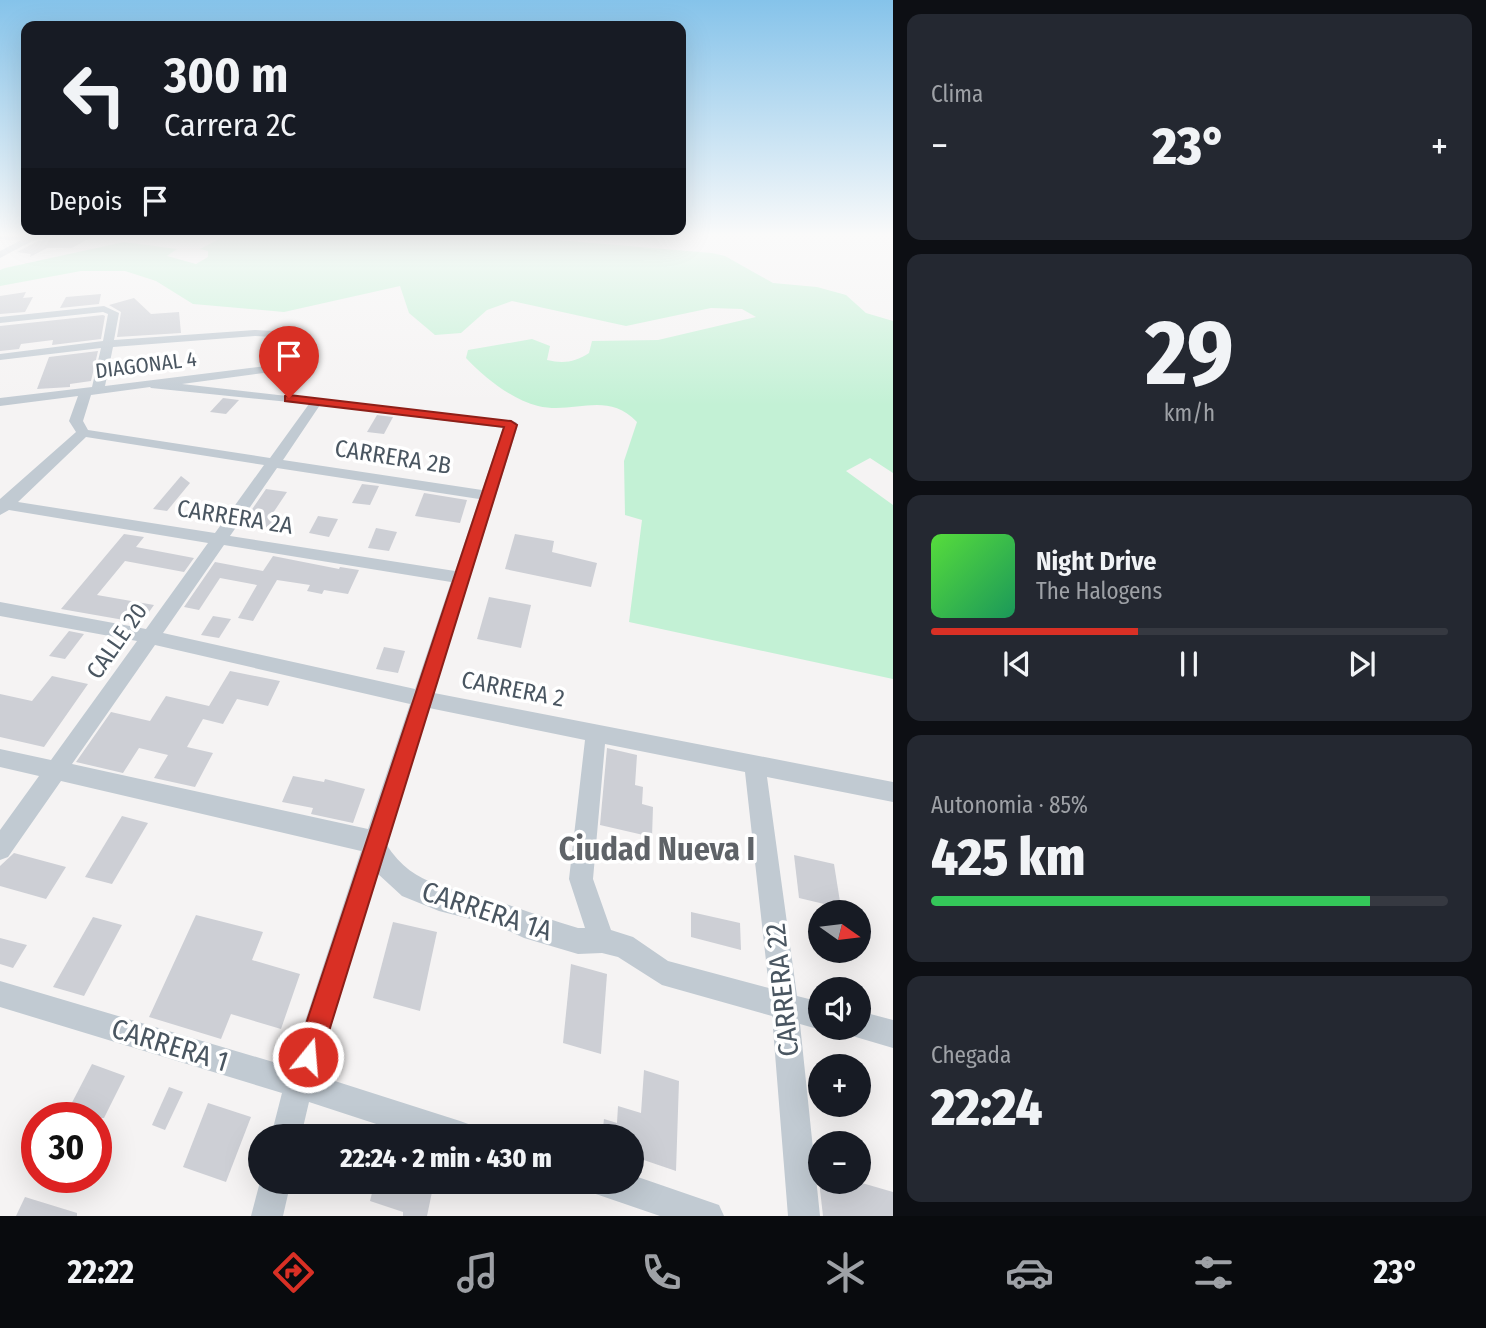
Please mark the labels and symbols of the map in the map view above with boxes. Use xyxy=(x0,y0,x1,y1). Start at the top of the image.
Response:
pin xyxy=(259,326,319,398)
street label: DIAGONAL 4 xyxy=(94,346,198,384)
street label: CARRERA 2B xyxy=(333,434,453,480)
street label: CARRERA 2A xyxy=(175,494,295,540)
street label: CALLE 20 xyxy=(81,598,153,684)
street label: CARRERA 2 xyxy=(459,665,567,713)
district label: Ciudad Nueva I xyxy=(559,830,755,868)
street label: CARRERA 1A xyxy=(418,874,556,948)
north arrow xyxy=(808,900,872,962)
street label: CARRERA 22 xyxy=(759,922,805,1058)
street label: CARRERA 1 xyxy=(108,1012,232,1078)
position arrow xyxy=(271,1020,345,1094)
speed limit sign: 30 xyxy=(21,1102,112,1193)

